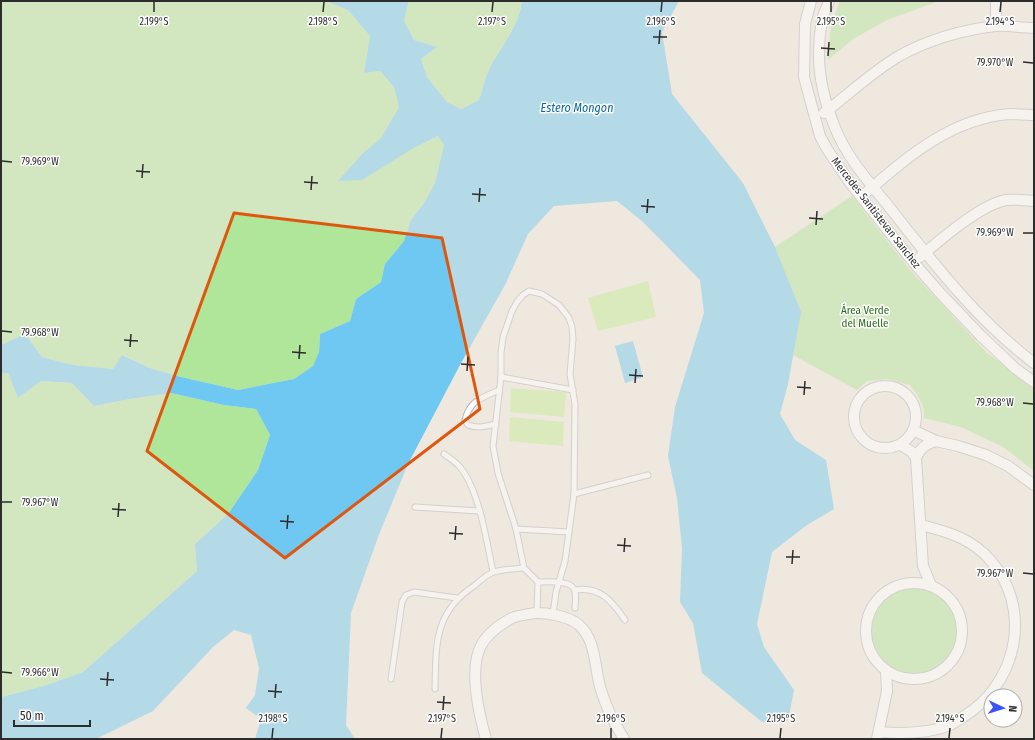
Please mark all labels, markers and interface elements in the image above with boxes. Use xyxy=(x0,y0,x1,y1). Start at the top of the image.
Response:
text: 2.199°S xyxy=(140,16,168,28)
text: 2.198°S xyxy=(309,16,338,28)
text: 2.197°S xyxy=(478,16,506,28)
text: 2.196°S xyxy=(647,16,675,28)
text: 2.195°S xyxy=(817,16,845,28)
text: 2.194°S xyxy=(986,16,1014,28)
text: 79.970°W xyxy=(977,57,1014,69)
water label: Estero Mongon xyxy=(541,101,613,115)
street label: Mercedes Santistevan Sanchez xyxy=(829,155,924,272)
text: 79.969°W xyxy=(21,156,59,168)
text: 79.969°W xyxy=(976,227,1014,239)
park label: Área Verde del Muelle xyxy=(841,303,889,330)
text: 79.968°W xyxy=(21,327,59,339)
text: 79.968°W xyxy=(976,397,1014,409)
text: 79.967°W xyxy=(22,497,59,509)
text: 79.967°W xyxy=(977,568,1014,580)
text: 79.966°W xyxy=(21,667,59,679)
north arrow xyxy=(983,688,1023,728)
scale bar xyxy=(14,702,90,728)
text: N xyxy=(1006,705,1019,712)
text: 50 m xyxy=(20,709,44,723)
text: 2.198°S xyxy=(259,713,288,725)
text: 2.197°S xyxy=(428,713,456,725)
text: 2.196°S xyxy=(597,713,625,725)
text: 2.195°S xyxy=(767,713,795,725)
text: 2.194°S xyxy=(936,713,964,725)

